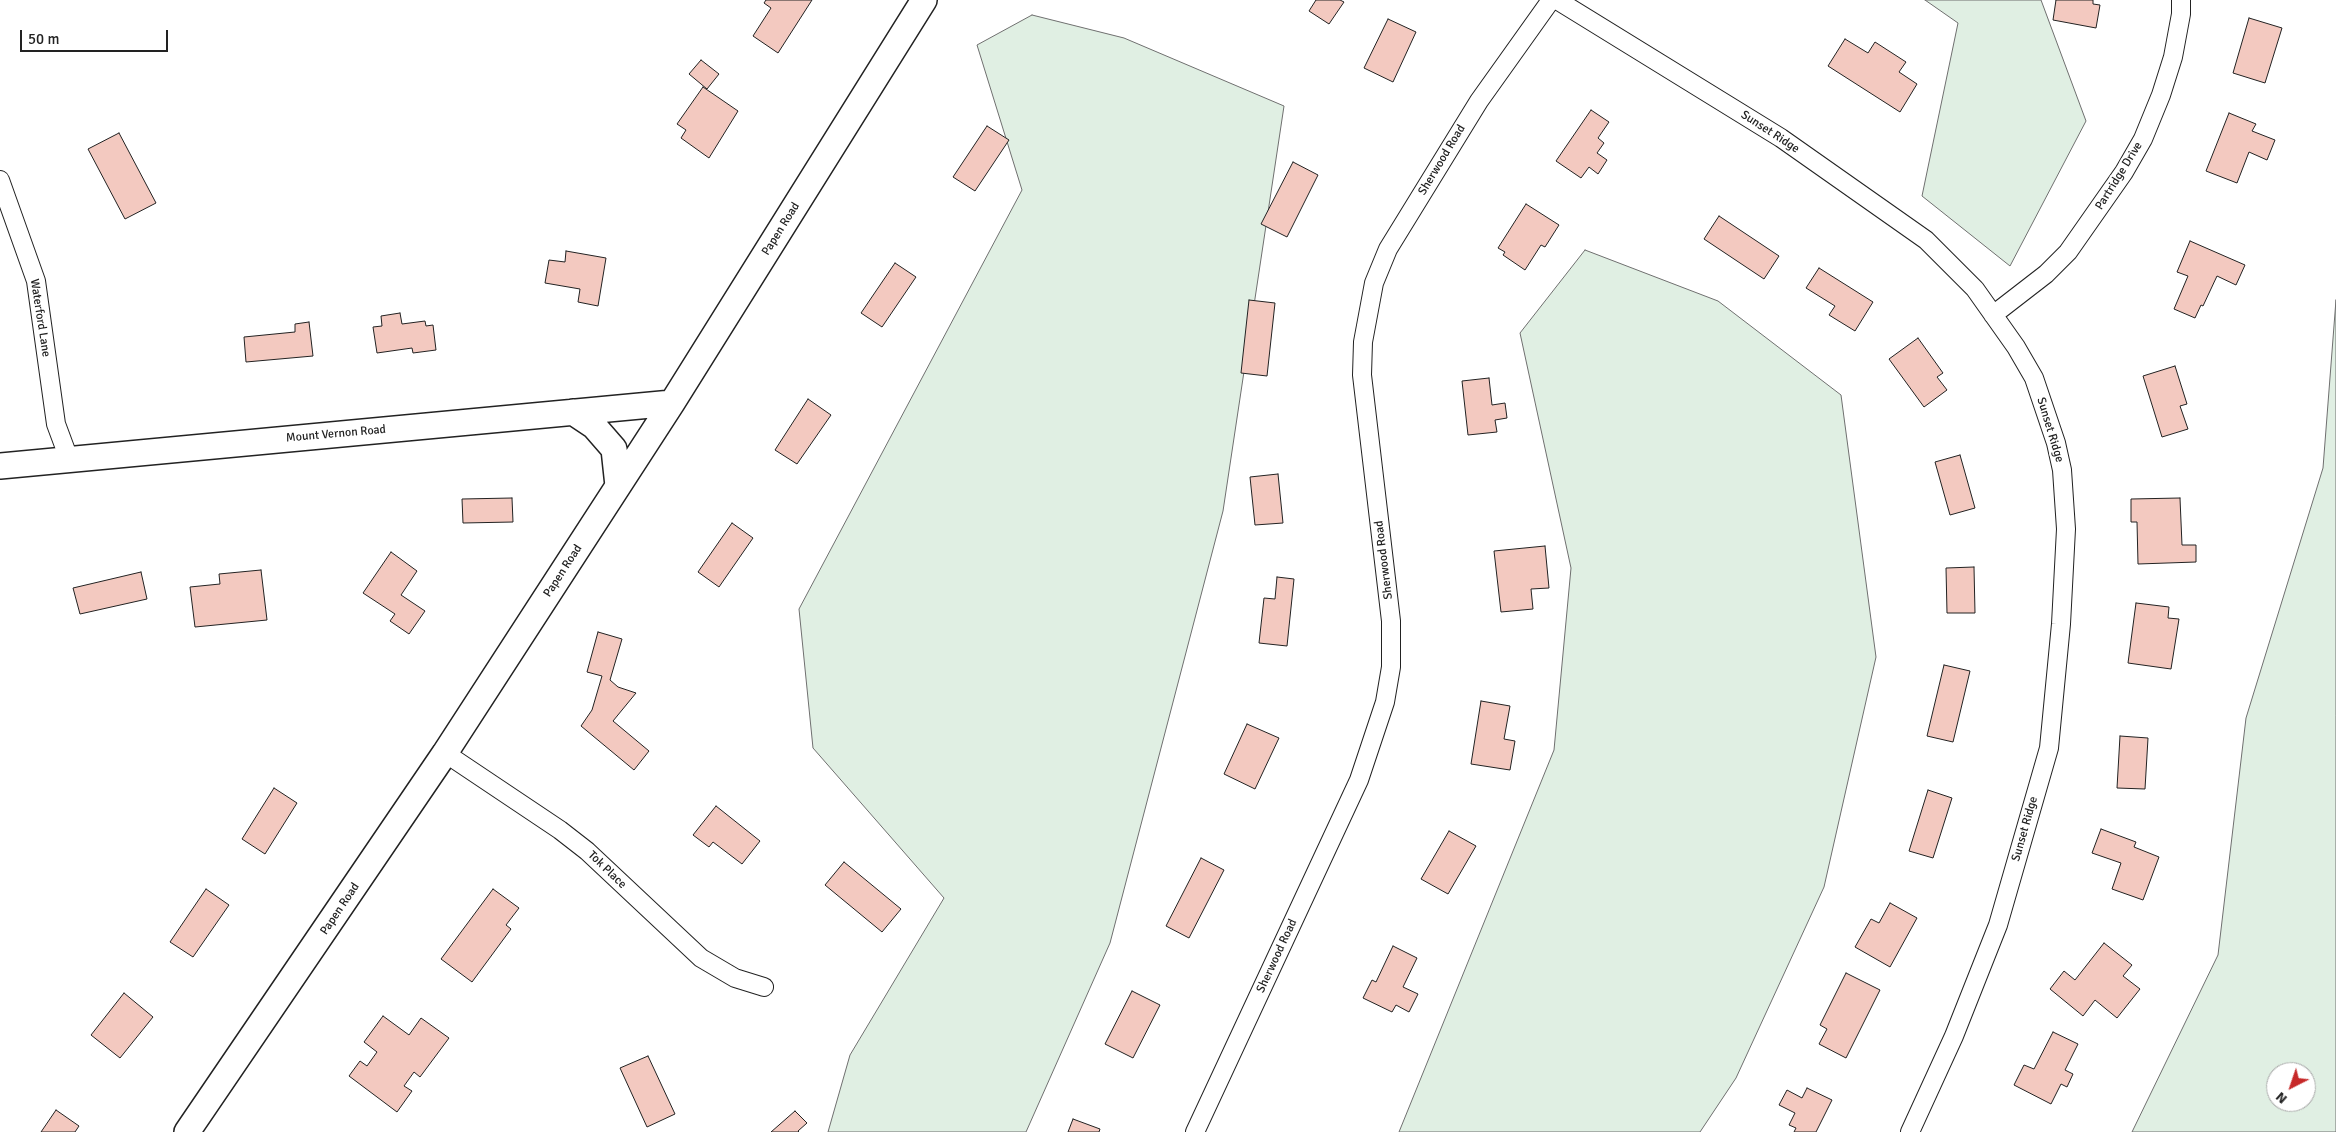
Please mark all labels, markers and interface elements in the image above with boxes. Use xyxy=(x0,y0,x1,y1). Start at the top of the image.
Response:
scale bar xyxy=(22,20,170,52)
text: 50 m xyxy=(28,30,59,48)
street label: Sunset Ridge xyxy=(1738,108,1802,156)
street label: Sherwood Road xyxy=(1415,122,1469,198)
street label: Partridge Drive xyxy=(2092,139,2146,213)
street label: Papen Road xyxy=(759,200,803,258)
street label: Waterford Lane xyxy=(27,278,53,358)
street label: Sunset Ridge xyxy=(2033,396,2067,464)
street label: Mount Vernon Road xyxy=(285,422,387,446)
street label: Sherwood Road xyxy=(1372,520,1396,600)
street label: Papen Road xyxy=(541,542,585,600)
street label: Sunset Ridge xyxy=(2009,795,2041,863)
street label: Tok Place xyxy=(585,848,629,892)
street label: Papen Road xyxy=(317,880,363,938)
street label: Sherwood Road xyxy=(1254,917,1300,995)
north arrow xyxy=(2266,1062,2316,1112)
text: N xyxy=(2272,1088,2291,1108)

